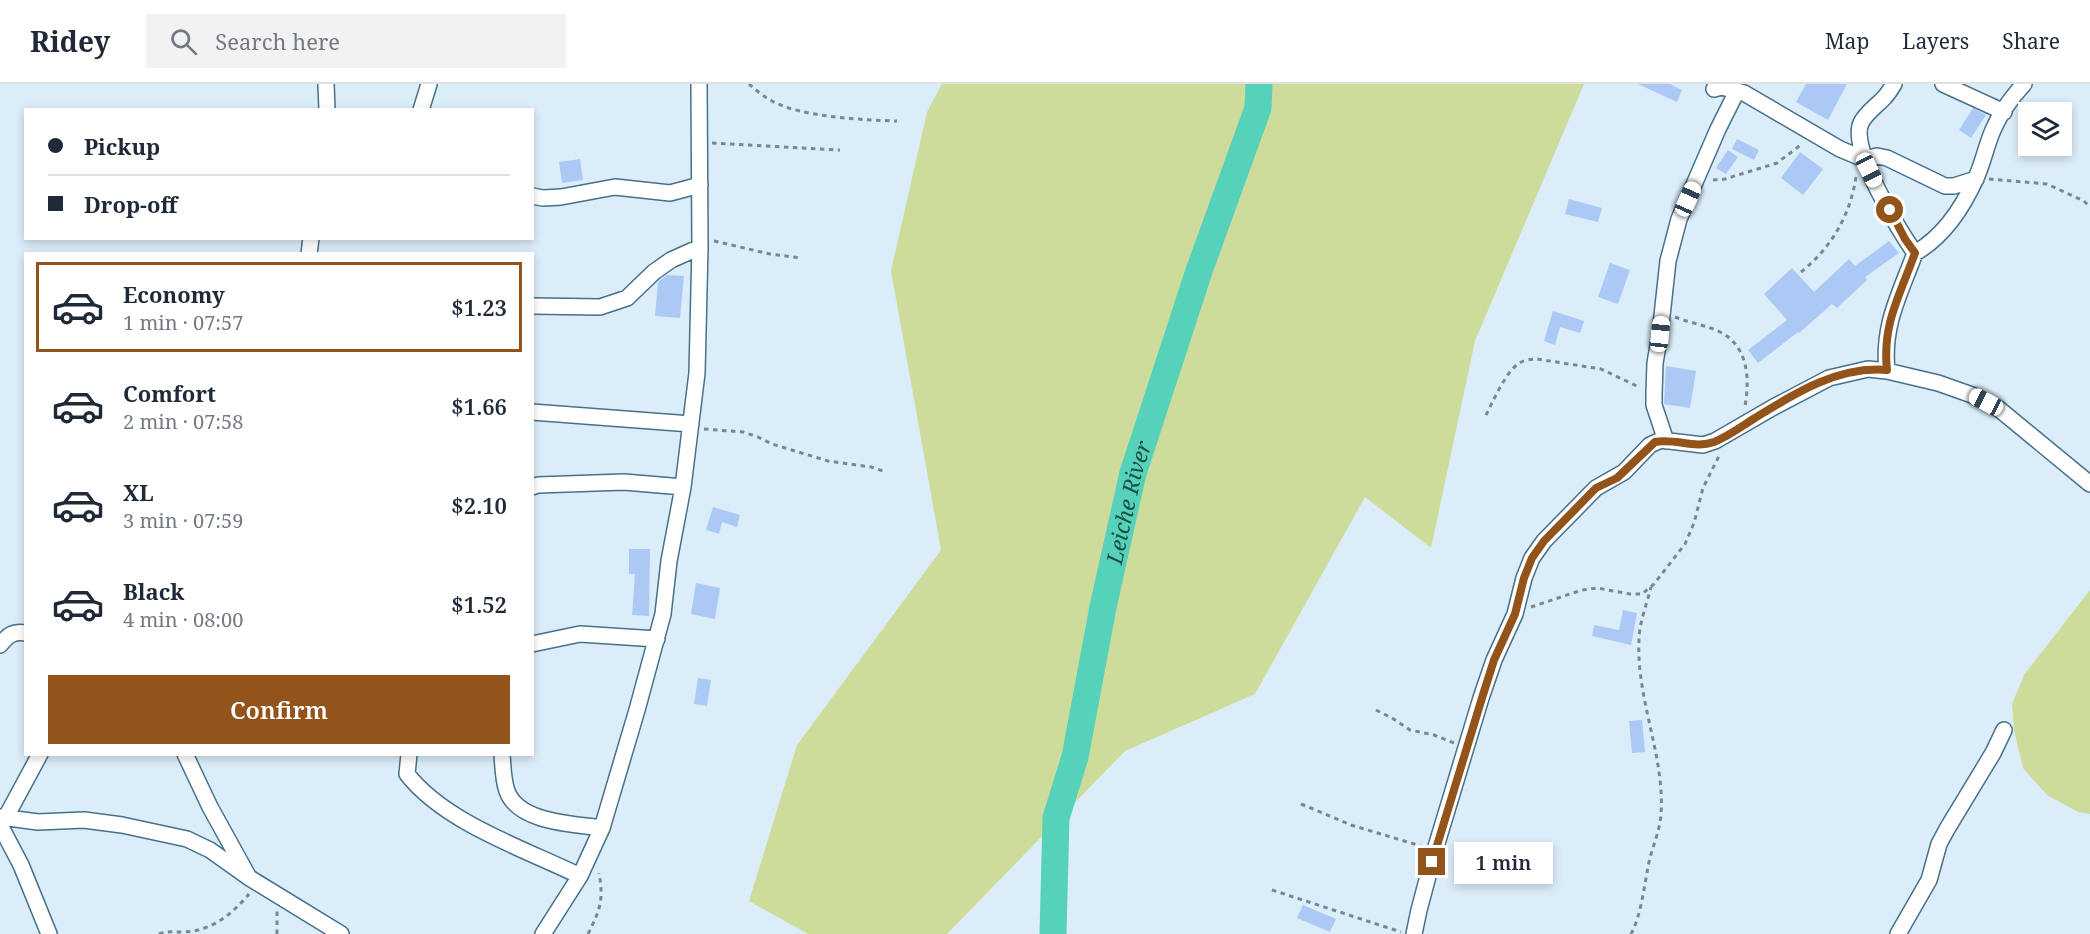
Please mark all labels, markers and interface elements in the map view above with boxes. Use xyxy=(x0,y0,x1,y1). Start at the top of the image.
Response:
search box xyxy=(146,14,566,68)
text: Ridey xyxy=(30,22,110,60)
icon: search xyxy=(167,25,200,58)
text: Search here xyxy=(215,26,340,56)
text: Map xyxy=(1825,27,1869,55)
text: Layers xyxy=(1902,27,1969,55)
text: Share xyxy=(2002,27,2060,55)
map controls xyxy=(2018,102,2072,156)
button: layers xyxy=(2018,102,2072,156)
text: Pickup xyxy=(84,131,160,161)
car xyxy=(1853,150,1885,190)
car xyxy=(1672,179,1704,219)
text: Drop-off xyxy=(84,189,177,219)
route start xyxy=(1876,196,1903,223)
text: Economy xyxy=(123,279,225,309)
icon: car xyxy=(51,280,105,334)
text: $1.23 xyxy=(451,292,507,322)
text: 1 min · 07:57 xyxy=(123,309,243,336)
car xyxy=(1649,315,1671,353)
text: Comfort xyxy=(123,378,216,408)
icon: car xyxy=(51,379,105,433)
car xyxy=(1966,386,2006,418)
text: $1.66 xyxy=(451,391,507,421)
text: 2 min · 07:58 xyxy=(123,408,243,435)
water label: Leiche River xyxy=(1098,436,1158,568)
text: XL xyxy=(123,477,154,507)
icon: car xyxy=(51,478,105,532)
text: $2.10 xyxy=(451,490,507,520)
text: 3 min · 07:59 xyxy=(123,507,243,534)
text: Black xyxy=(123,576,184,606)
icon: car xyxy=(51,577,105,631)
text: $1.52 xyxy=(451,589,507,619)
text: 4 min · 08:00 xyxy=(123,606,243,633)
button: Confirm xyxy=(48,675,510,744)
callout: 1 min xyxy=(1453,841,1552,883)
route end xyxy=(1418,848,1445,875)
text: 1 min xyxy=(1476,849,1531,876)

